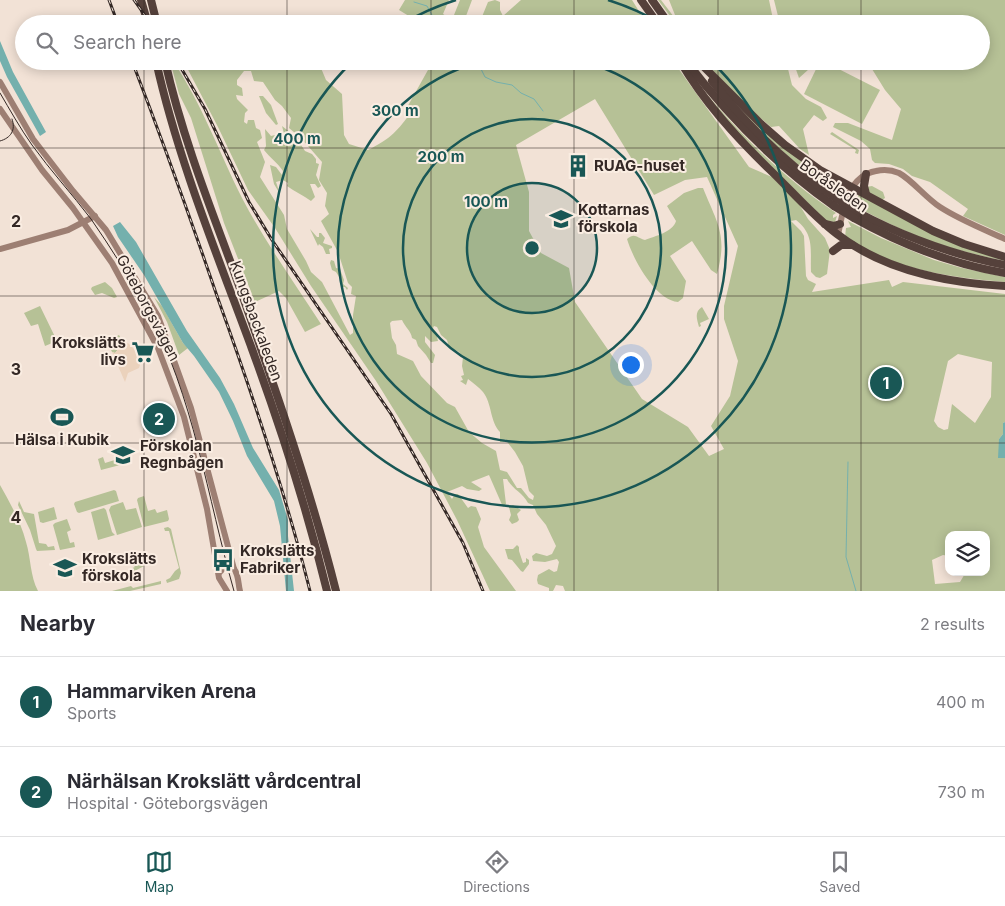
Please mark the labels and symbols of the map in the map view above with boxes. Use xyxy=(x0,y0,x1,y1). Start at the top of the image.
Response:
text: 300 m xyxy=(371,101,419,120)
text: 400 m xyxy=(273,129,321,148)
text: 200 m xyxy=(418,147,464,166)
building icon: RUAG-huset xyxy=(565,153,591,179)
street label: Boråsleden xyxy=(796,155,872,216)
place label: RUAG-huset xyxy=(594,156,685,175)
text: 100 m xyxy=(464,192,508,211)
place label: Kottarnas förskola xyxy=(578,200,649,236)
school or university icon: Kottarnas förskola xyxy=(548,206,574,232)
text: 2 xyxy=(11,211,21,231)
centre of rings xyxy=(523,239,541,257)
street label: Göteborgsvägen xyxy=(112,251,185,364)
street label: Kungsbackaleden xyxy=(226,258,287,384)
place label: Krokslätts livs xyxy=(52,333,126,369)
supermarket icon: Krokslätts livs xyxy=(130,339,156,365)
your location xyxy=(618,352,644,378)
text: 3 xyxy=(11,359,21,379)
pin: 1 xyxy=(870,364,902,402)
pin: 2 xyxy=(143,400,175,438)
sports icon: Hälsa i Kubik xyxy=(49,404,75,430)
place label: Hälsa i Kubik xyxy=(15,430,109,449)
place label: Förskolan Regnbågen xyxy=(140,436,223,472)
school or university icon: Förskolan Regnbågen xyxy=(110,442,136,468)
text: 4 xyxy=(11,507,22,527)
place label: Krokslätts Fabriker xyxy=(240,541,314,577)
bus stop icon: Krokslätts Fabriker xyxy=(210,547,236,573)
place label: Krokslätts förskola xyxy=(82,549,156,585)
school or university icon: Krokslätts förskola xyxy=(52,555,78,581)

